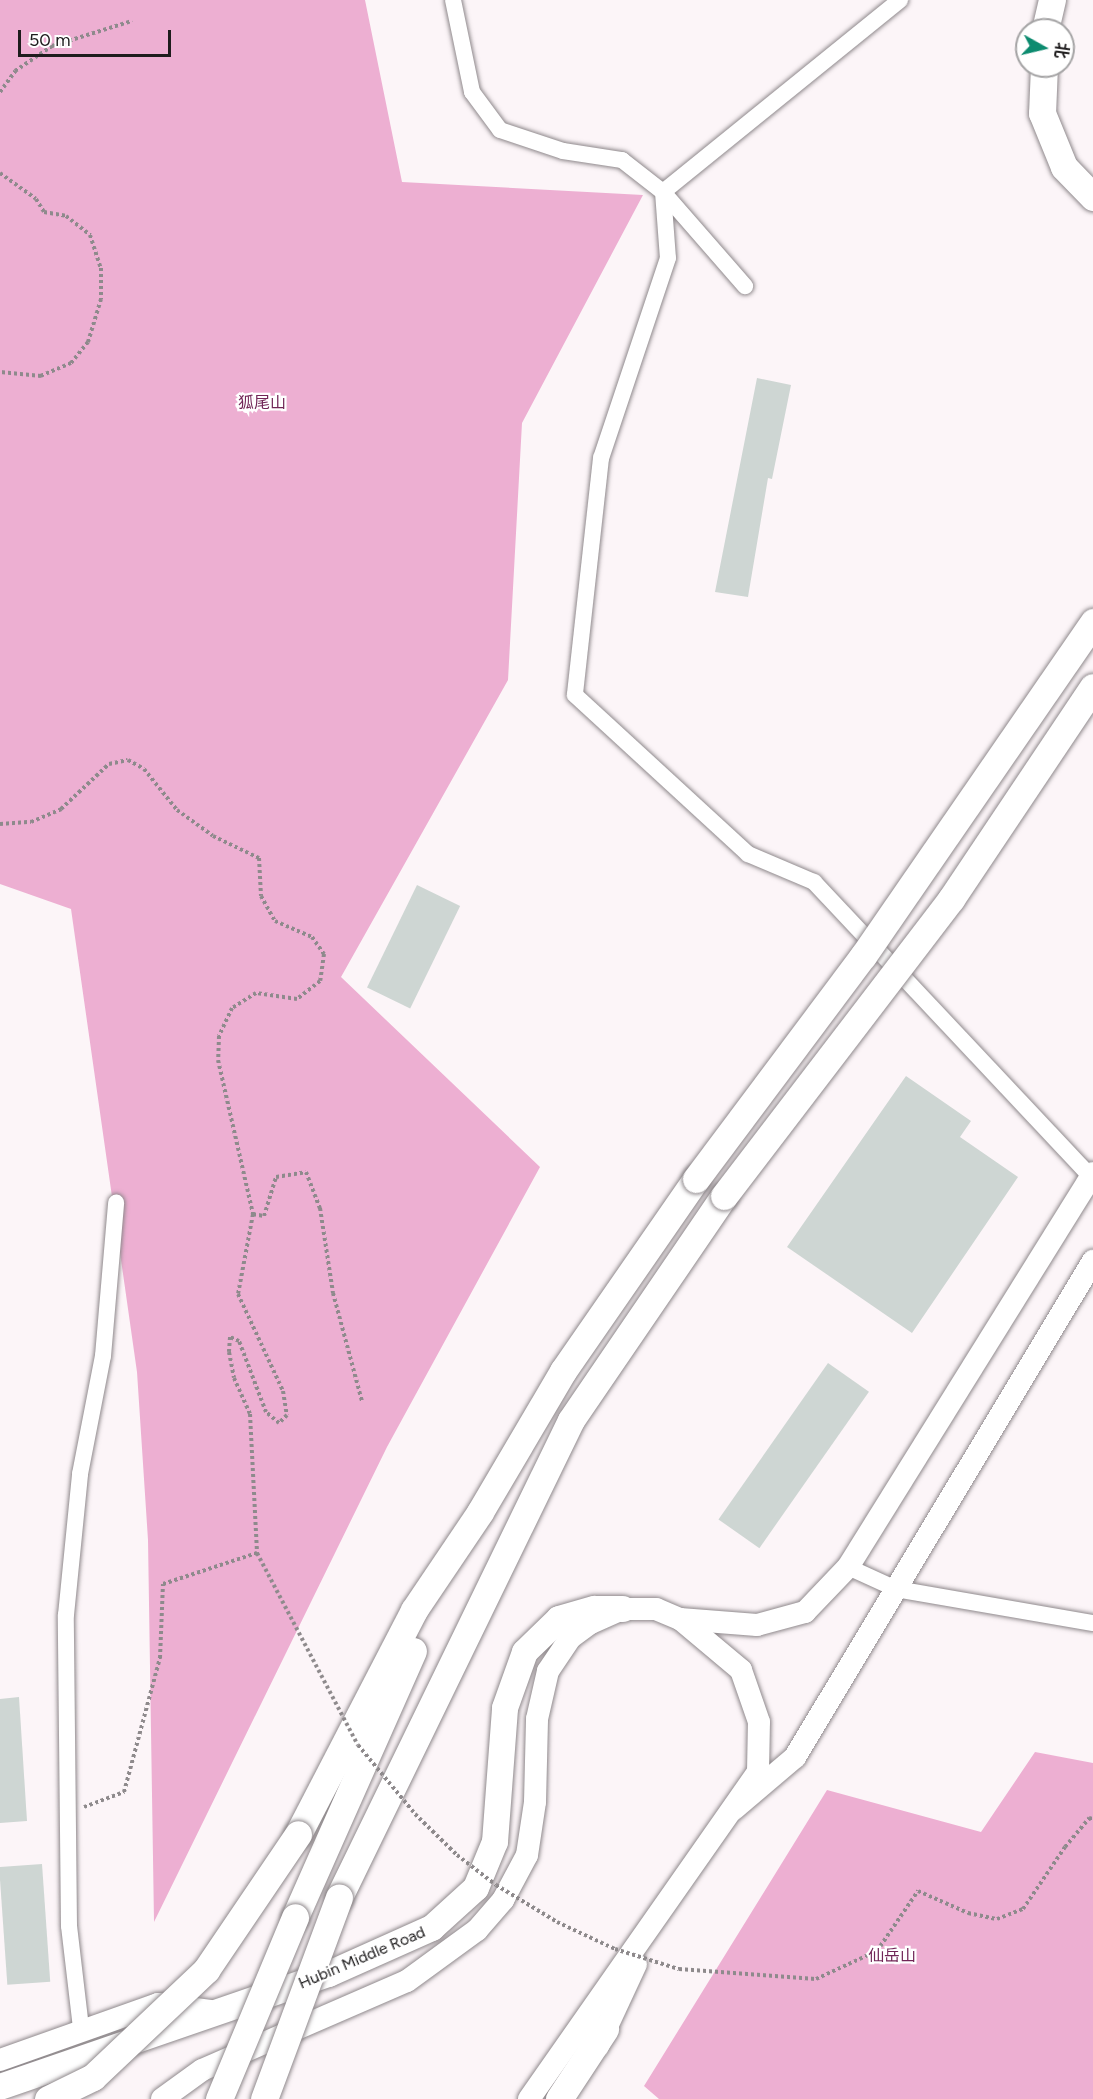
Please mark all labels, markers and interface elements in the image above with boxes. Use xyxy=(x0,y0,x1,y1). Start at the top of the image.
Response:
scale bar xyxy=(21,18,174,56)
north arrow xyxy=(1015,18,1075,78)
text: 50 m xyxy=(29,29,71,51)
text: 北 xyxy=(1051,41,1072,60)
park label: 狐尾山 xyxy=(238,393,286,413)
street label: Hubin Middle Road xyxy=(296,1923,428,1993)
park label: 仙岳山 xyxy=(868,1946,916,1966)

